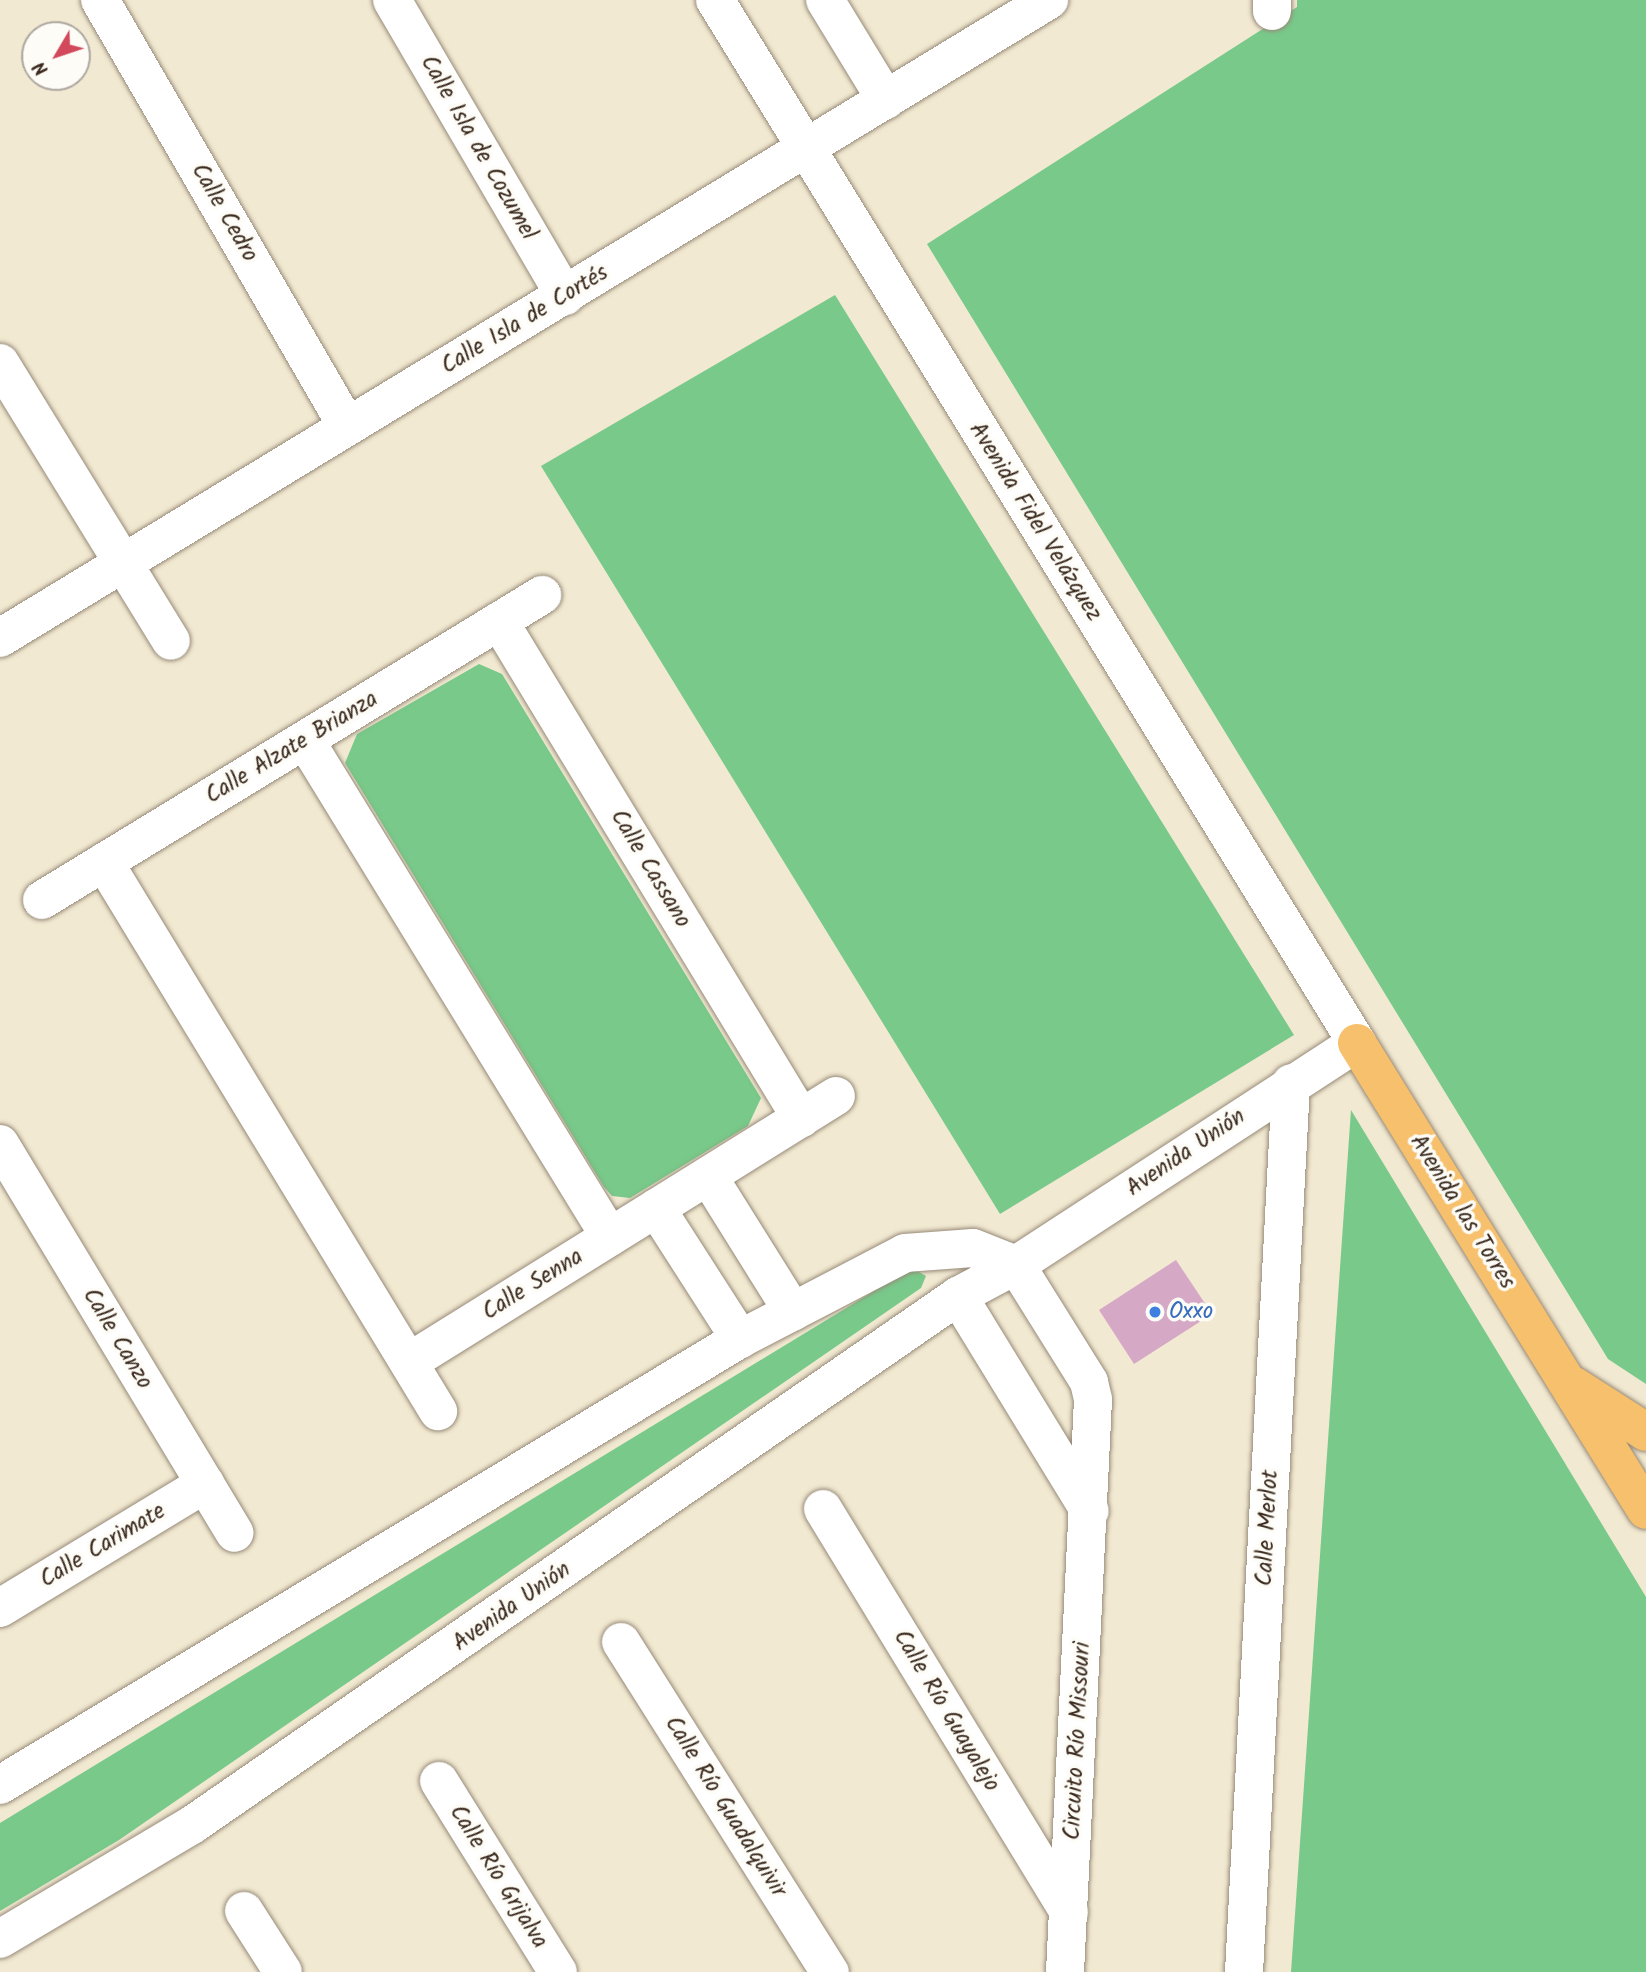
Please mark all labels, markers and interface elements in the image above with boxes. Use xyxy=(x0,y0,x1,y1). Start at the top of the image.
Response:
north arrow xyxy=(21,21,91,91)
street label: Calle Isla de Cozumel xyxy=(414,51,542,245)
text: N xyxy=(26,54,57,82)
street label: Calle Cedro xyxy=(185,159,263,267)
street label: Calle Isla de Cortés xyxy=(437,259,613,381)
street label: Avenida Fidel Velázquez xyxy=(963,418,1107,626)
street label: Calle Alzate Brianza xyxy=(201,686,383,810)
street label: Calle Cassano xyxy=(604,805,696,933)
street label: Avenida Unión xyxy=(1121,1103,1251,1203)
street label: Avenida las Torres xyxy=(1403,1130,1521,1294)
street label: Calle Senna xyxy=(478,1243,588,1327)
street label: Calle Canzo xyxy=(76,1284,158,1394)
place label: Oxxo xyxy=(1169,1298,1213,1326)
marker: Oxxo xyxy=(1147,1304,1163,1320)
street label: Calle Merlot xyxy=(1251,1469,1285,1587)
street label: Calle Carimate xyxy=(35,1498,171,1594)
street label: Avenida Unión xyxy=(448,1556,576,1658)
street label: Calle Río Guayalejo xyxy=(887,1625,1005,1797)
street label: Circuito Río Missouri xyxy=(1059,1641,1097,1841)
street label: Calle Río Guadalquivir xyxy=(658,1711,792,1903)
street label: Calle Río Grijalva xyxy=(443,1800,553,1954)

